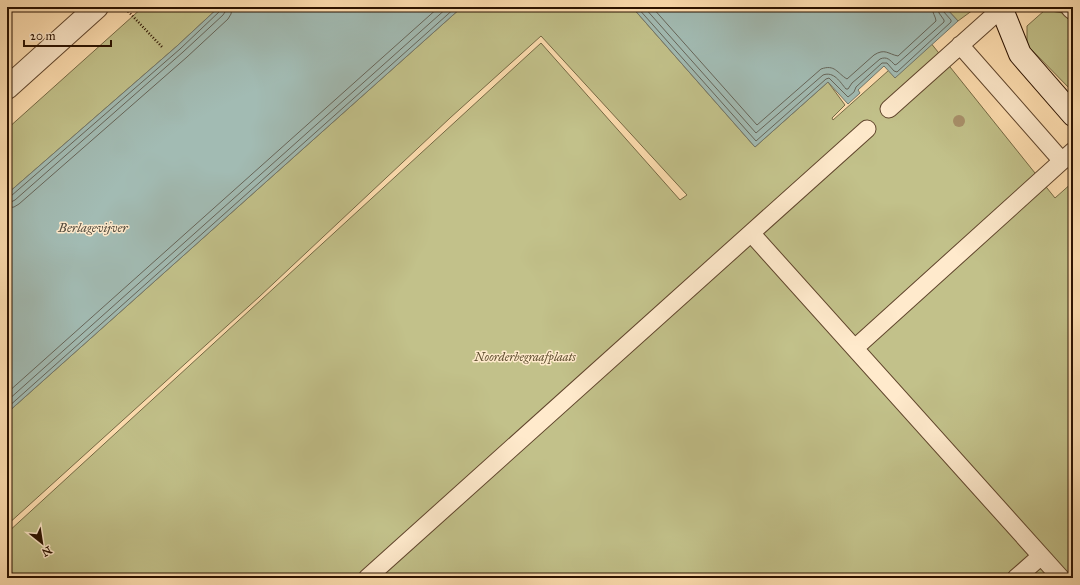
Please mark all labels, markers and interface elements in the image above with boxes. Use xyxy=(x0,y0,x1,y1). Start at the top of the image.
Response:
scale bar xyxy=(24,22,111,48)
text: 20 m xyxy=(30,29,56,43)
water label: Berlagevijver xyxy=(57,220,128,236)
park label: Noorderbegraafplaats xyxy=(473,350,576,365)
north arrow xyxy=(22,523,62,563)
text: N xyxy=(39,543,54,560)

